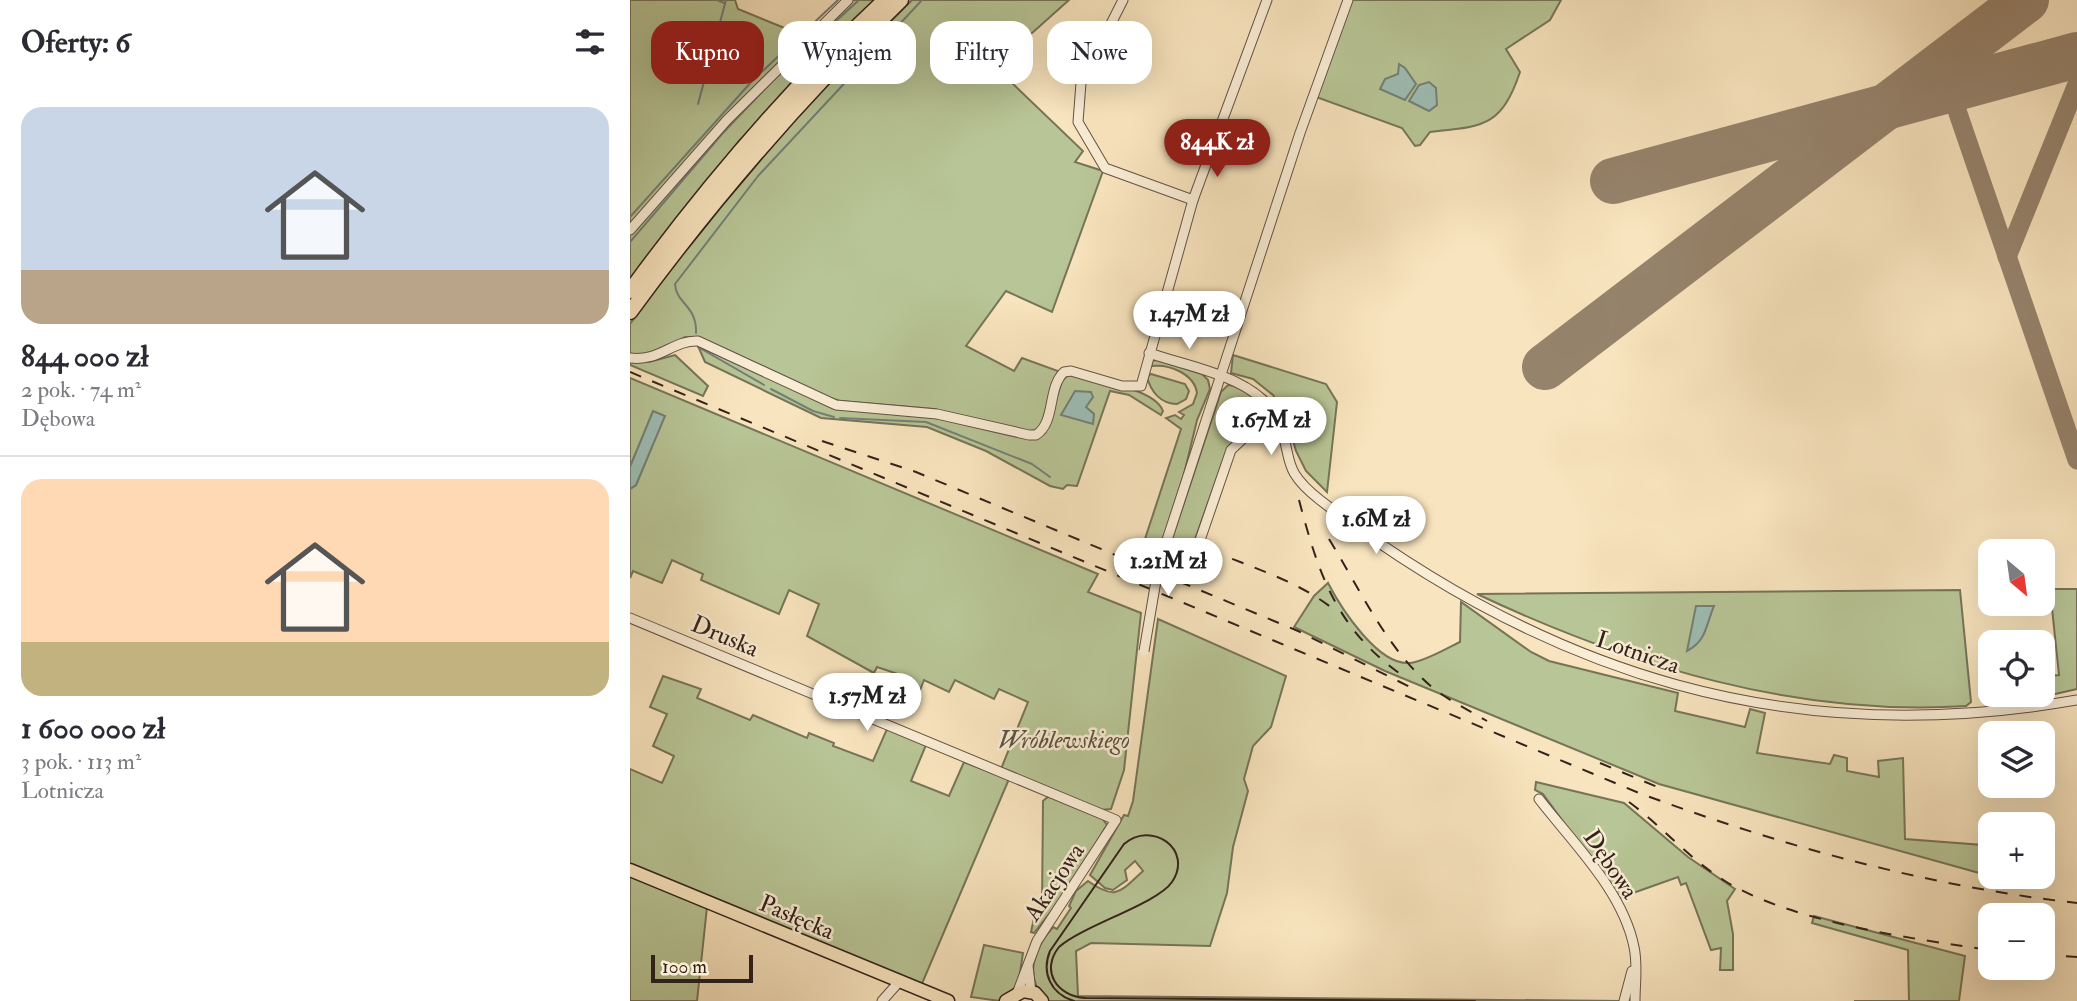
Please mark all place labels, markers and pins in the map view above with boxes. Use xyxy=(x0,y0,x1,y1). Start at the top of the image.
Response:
pin: 844K zł xyxy=(1152,120,1282,179)
pin: 1.47M zł xyxy=(1117,292,1261,351)
pin: 1.67M zł xyxy=(1199,398,1343,457)
pin: 1.6M zł xyxy=(1311,496,1441,556)
pin: 1.21M zł xyxy=(1096,538,1240,598)
pin: 1.57M zł xyxy=(795,674,939,733)

